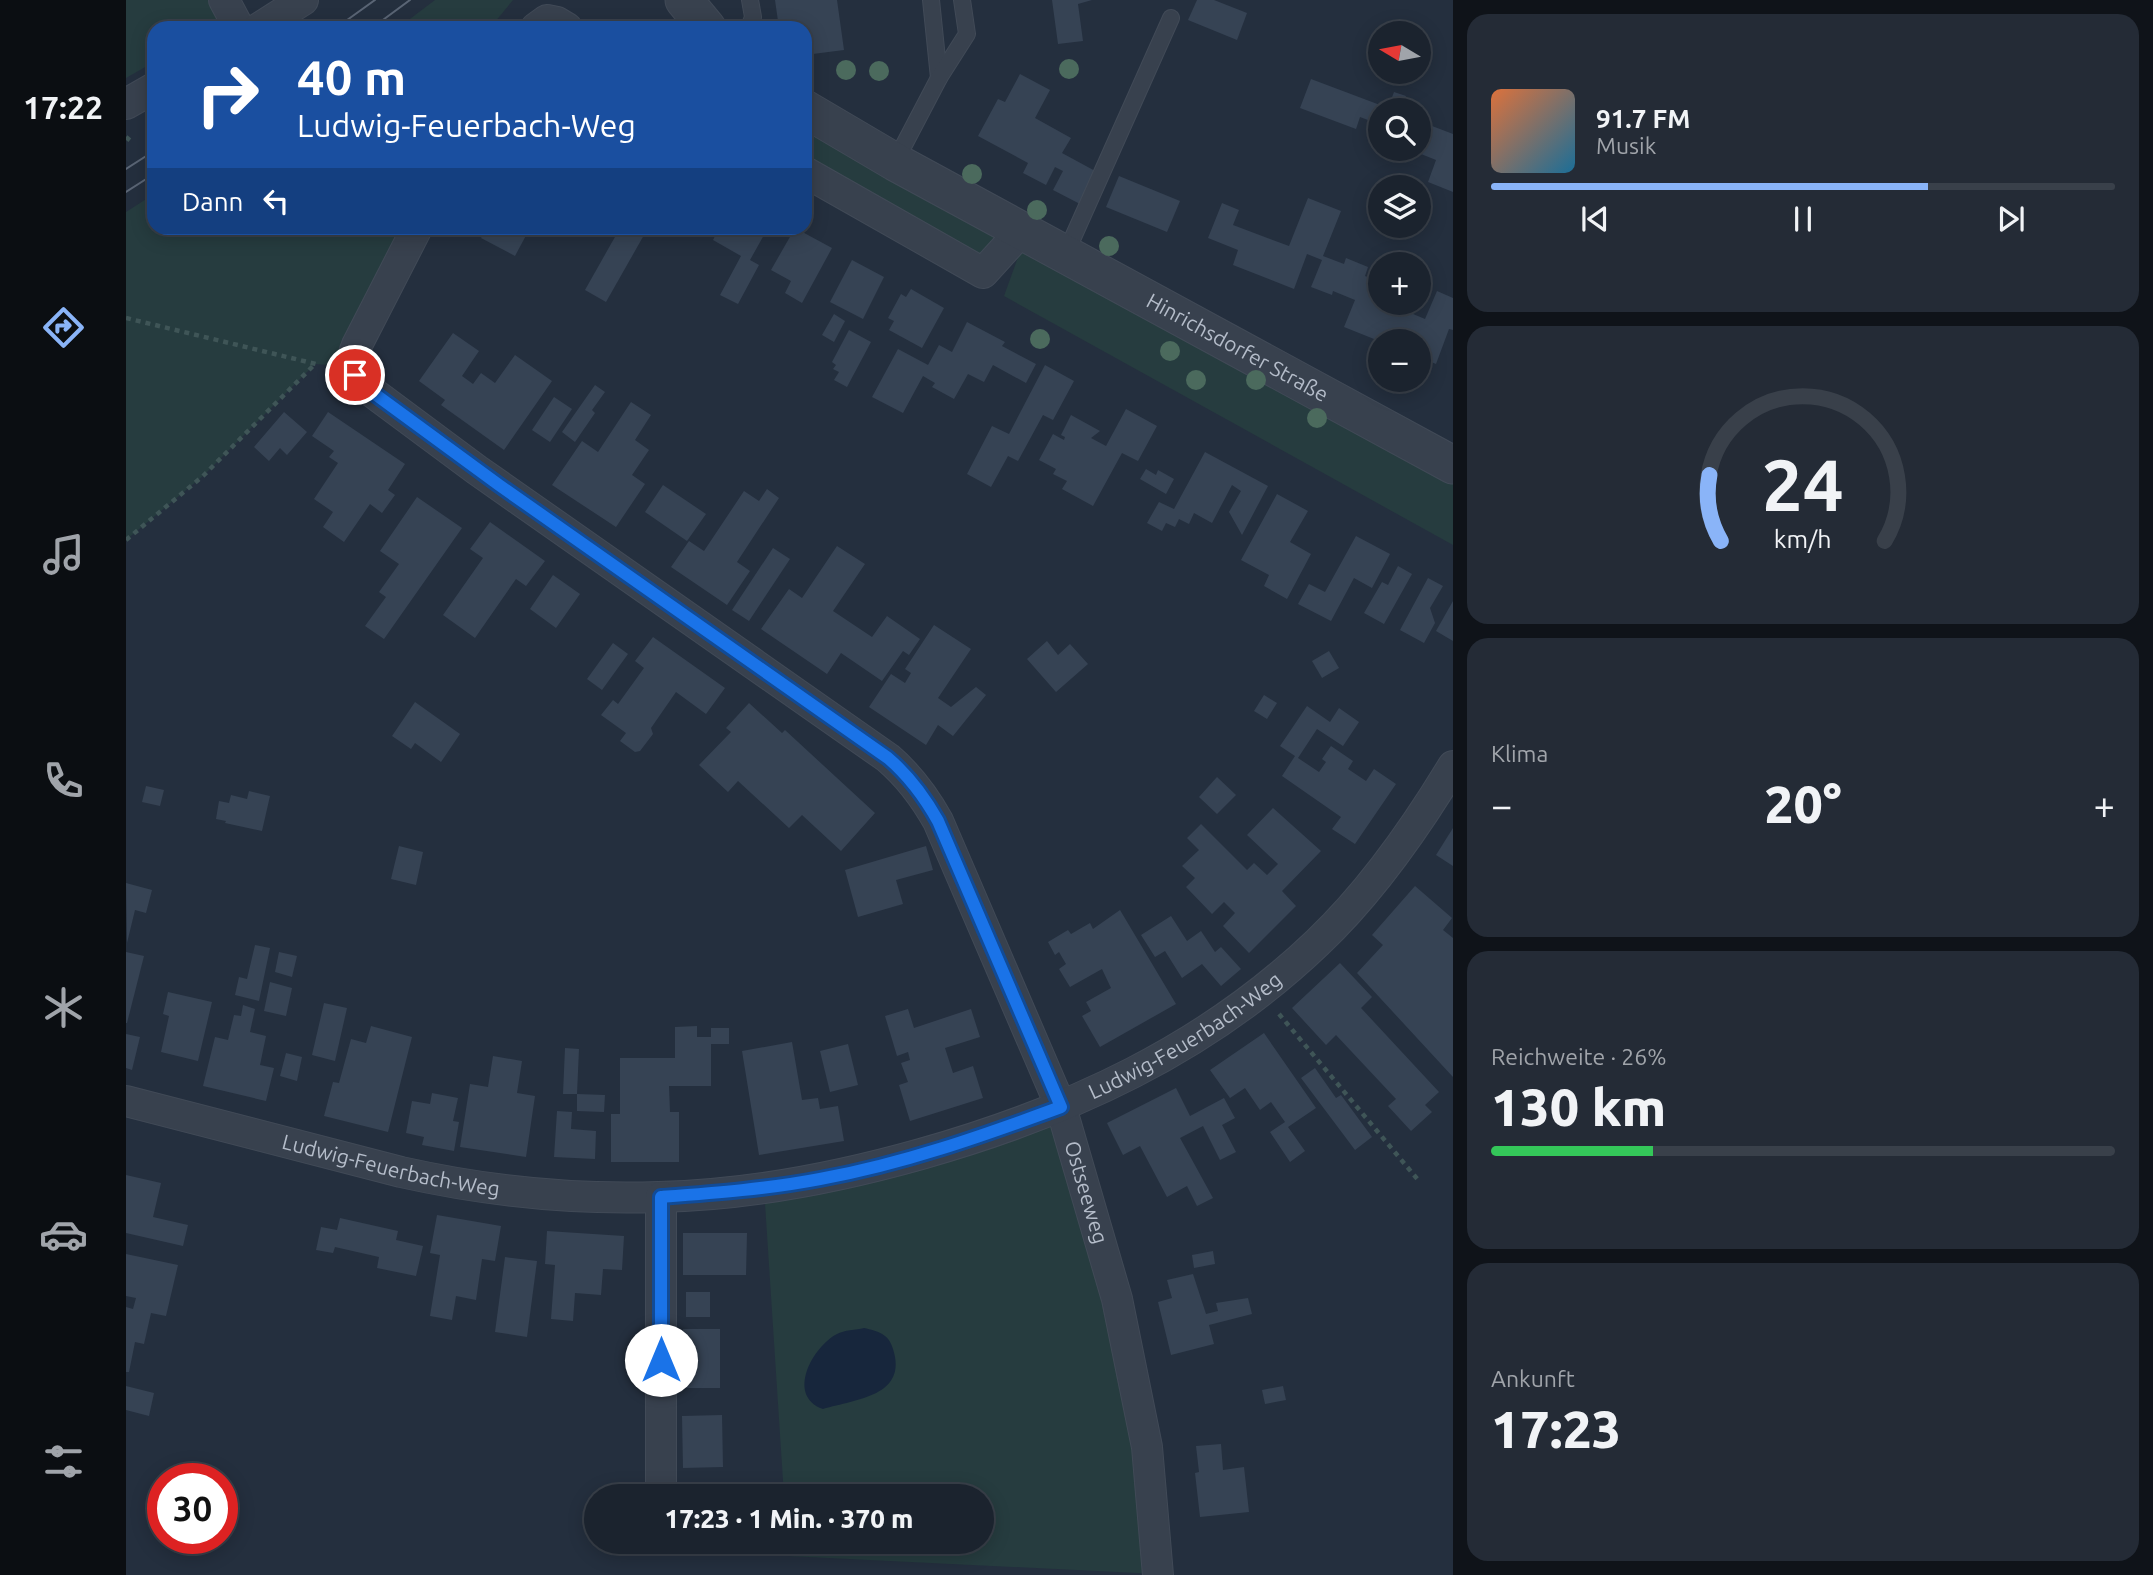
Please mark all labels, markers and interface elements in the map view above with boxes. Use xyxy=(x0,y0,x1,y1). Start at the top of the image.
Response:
north arrow xyxy=(1368,21,1432,84)
map controls xyxy=(1368,21,1431,392)
icon: right xyxy=(182,49,273,140)
text: 40 m xyxy=(297,49,406,104)
text: 17:22 xyxy=(23,89,103,125)
button: search xyxy=(1368,98,1431,161)
text: 91.7 FM xyxy=(1596,104,1690,133)
text: Ludwig-Feuerbach-Weg xyxy=(297,107,636,143)
text: Musik xyxy=(1596,133,1656,158)
button: layers xyxy=(1368,175,1431,238)
icon: left xyxy=(257,182,295,220)
text: Dann xyxy=(182,187,243,216)
icon: previous xyxy=(1576,200,1614,238)
icon: pause xyxy=(1784,200,1822,238)
icon: next xyxy=(1992,200,2030,238)
button: + xyxy=(1368,252,1431,315)
street label: Hinrichsdorfer Straße xyxy=(1143,288,1333,406)
icon: directions xyxy=(39,303,88,352)
button: − xyxy=(1368,329,1431,392)
pin xyxy=(325,345,385,405)
icon: arrive xyxy=(336,356,374,394)
text: 24 xyxy=(1762,444,1844,526)
text: km/h xyxy=(1774,525,1832,553)
icon: music xyxy=(39,530,88,579)
text: Klima xyxy=(1491,741,1548,766)
icon: phone xyxy=(39,756,88,805)
text: 20° xyxy=(1764,775,1842,833)
text: − xyxy=(1491,784,1512,826)
text: + xyxy=(2094,784,2115,826)
street label: Ludwig-Feuerbach-Weg xyxy=(1085,967,1286,1103)
icon: climate xyxy=(39,983,88,1032)
text: Reichweite · 26% xyxy=(1491,1044,1667,1069)
text: 130 km xyxy=(1491,1078,1666,1136)
street label: Ludwig-Feuerbach-Weg xyxy=(280,1129,501,1200)
street label: Ostseeweg xyxy=(1061,1138,1113,1246)
icon: car xyxy=(39,1210,88,1259)
position arrow xyxy=(624,1323,698,1397)
text: Ankunft xyxy=(1491,1366,1575,1391)
text: 17:23 xyxy=(1491,1400,1621,1458)
icon: filters xyxy=(39,1437,88,1486)
speed limit sign: 30 xyxy=(147,1463,238,1554)
text: 17:23 · 1 Min. · 370 m xyxy=(665,1504,913,1533)

